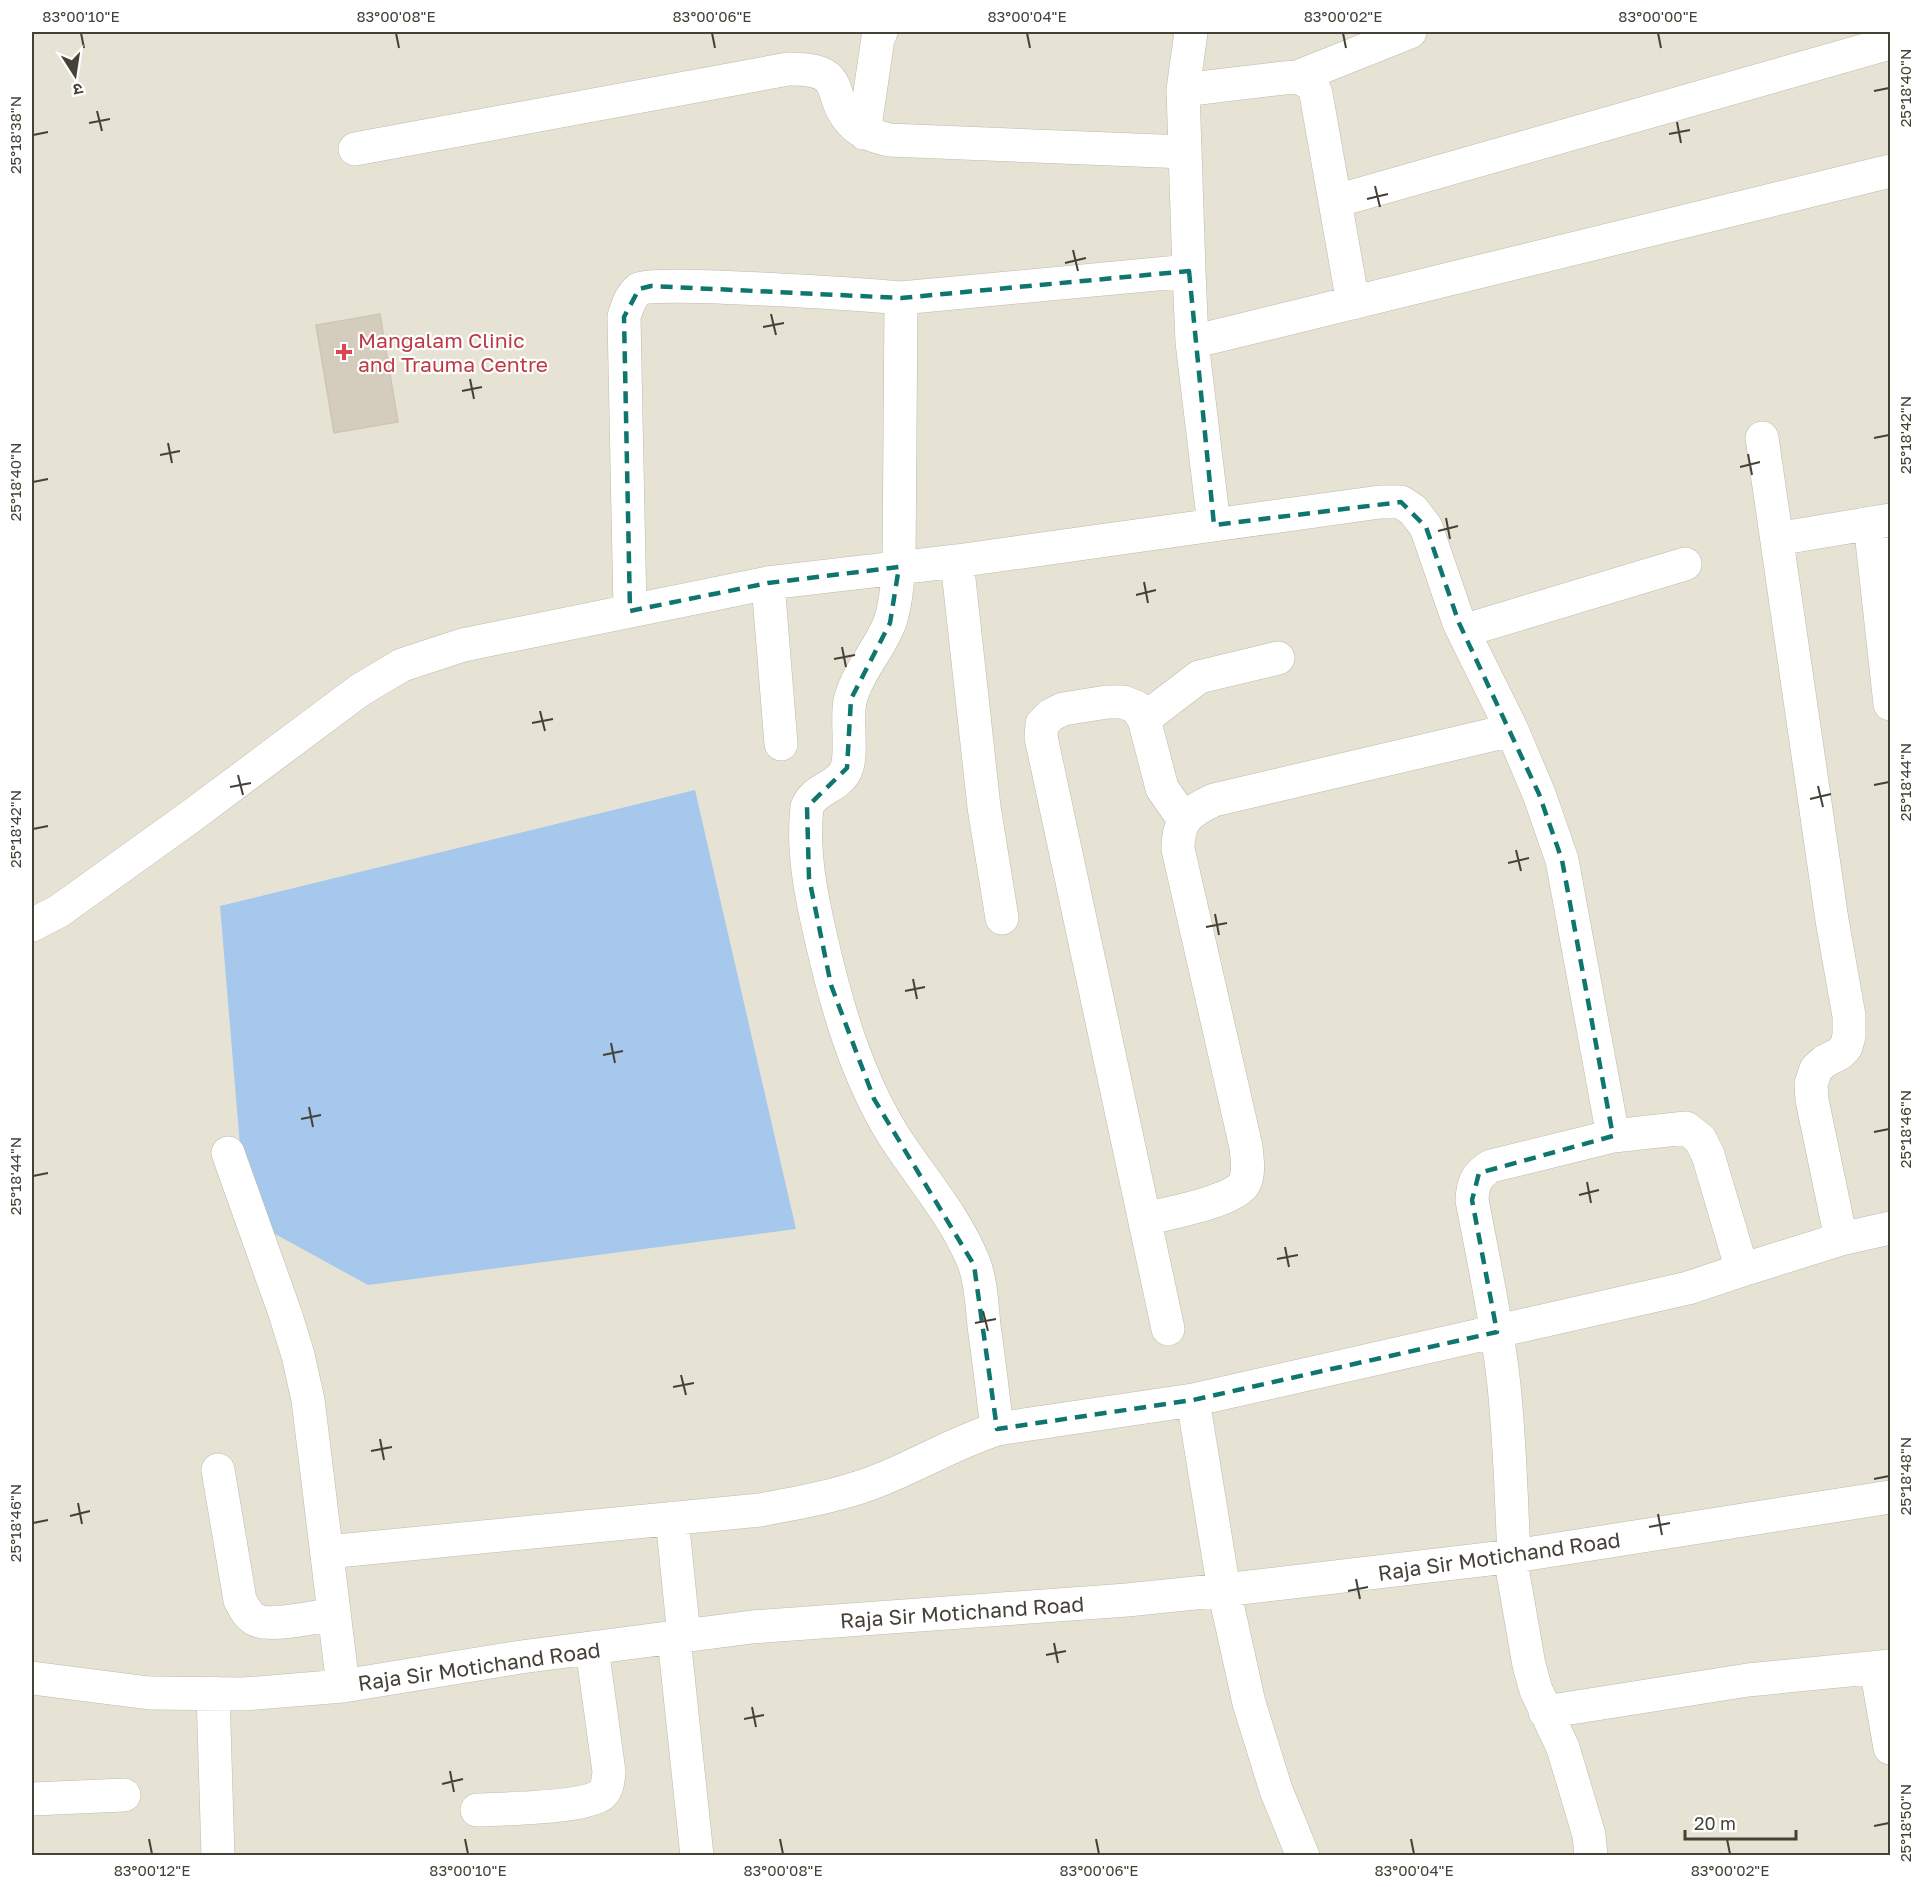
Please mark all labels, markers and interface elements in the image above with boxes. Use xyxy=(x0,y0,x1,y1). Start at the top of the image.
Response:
text: 83°00'10"E xyxy=(42,7,120,25)
text: 83°00'08"E xyxy=(356,7,436,25)
text: 83°00'06"E xyxy=(672,7,752,25)
text: 83°00'04"E xyxy=(987,7,1067,25)
text: 83°00'02"E xyxy=(1304,7,1382,25)
text: 83°00'00"E xyxy=(1618,7,1698,25)
north arrow xyxy=(45,45,105,105)
text: 25°18'40"N xyxy=(1896,49,1914,127)
text: उ xyxy=(71,79,85,101)
text: 25°18'38"N xyxy=(6,96,24,174)
place label: Mangalam Clinic and Trauma Centre xyxy=(358,327,548,377)
marker: Mangalam Clinic and Trauma Centre xyxy=(335,343,353,361)
text: 25°18'42"N xyxy=(1896,396,1914,474)
text: 25°18'40"N xyxy=(6,443,24,521)
text: 25°18'44"N xyxy=(1896,743,1914,821)
text: 25°18'42"N xyxy=(6,790,24,868)
text: 25°18'46"N xyxy=(1896,1090,1914,1168)
text: 25°18'44"N xyxy=(6,1137,24,1215)
text: 25°18'48"N xyxy=(1896,1437,1914,1515)
text: 25°18'46"N xyxy=(6,1484,24,1562)
street label: Raja Sir Motichand Road xyxy=(1376,1526,1622,1586)
street label: Raja Sir Motichand Road xyxy=(839,1590,1085,1634)
street label: Raja Sir Motichand Road xyxy=(356,1636,602,1696)
text: 25°18'50"N xyxy=(1896,1784,1914,1862)
scale bar xyxy=(1685,1803,1796,1841)
text: 20 m xyxy=(1694,1812,1736,1834)
text: 83°00'12"E xyxy=(114,1861,190,1879)
text: 83°00'10"E xyxy=(429,1861,507,1879)
text: 83°00'08"E xyxy=(743,1861,823,1879)
text: 83°00'06"E xyxy=(1059,1861,1139,1879)
text: 83°00'04"E xyxy=(1374,1861,1454,1879)
text: 83°00'02"E xyxy=(1691,1861,1769,1879)

